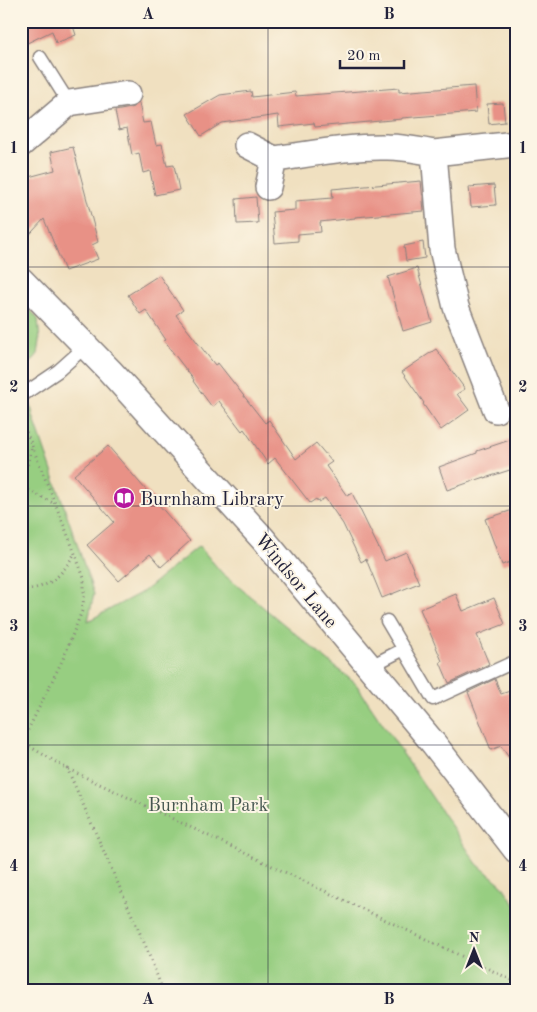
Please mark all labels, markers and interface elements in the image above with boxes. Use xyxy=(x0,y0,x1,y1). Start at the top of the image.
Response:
text: A xyxy=(142,7,154,23)
text: B xyxy=(383,7,395,23)
scale bar xyxy=(340,38,403,70)
text: 20 m xyxy=(347,49,381,64)
text: 1 xyxy=(9,141,19,157)
text: 1 xyxy=(518,141,528,157)
text: 2 xyxy=(9,380,19,396)
text: 2 xyxy=(518,380,528,396)
library icon: Burnham Library xyxy=(112,486,136,510)
place label: Burnham Library xyxy=(140,491,284,510)
street label: Windsor Lane xyxy=(250,531,340,632)
text: 3 xyxy=(9,619,19,635)
text: 3 xyxy=(518,619,528,635)
park label: Burnham Park xyxy=(148,797,268,816)
text: 4 xyxy=(9,859,19,875)
text: 4 xyxy=(518,859,528,875)
north arrow xyxy=(450,924,500,974)
text: N xyxy=(469,931,480,945)
text: A xyxy=(142,992,154,1008)
text: B xyxy=(383,992,395,1008)

